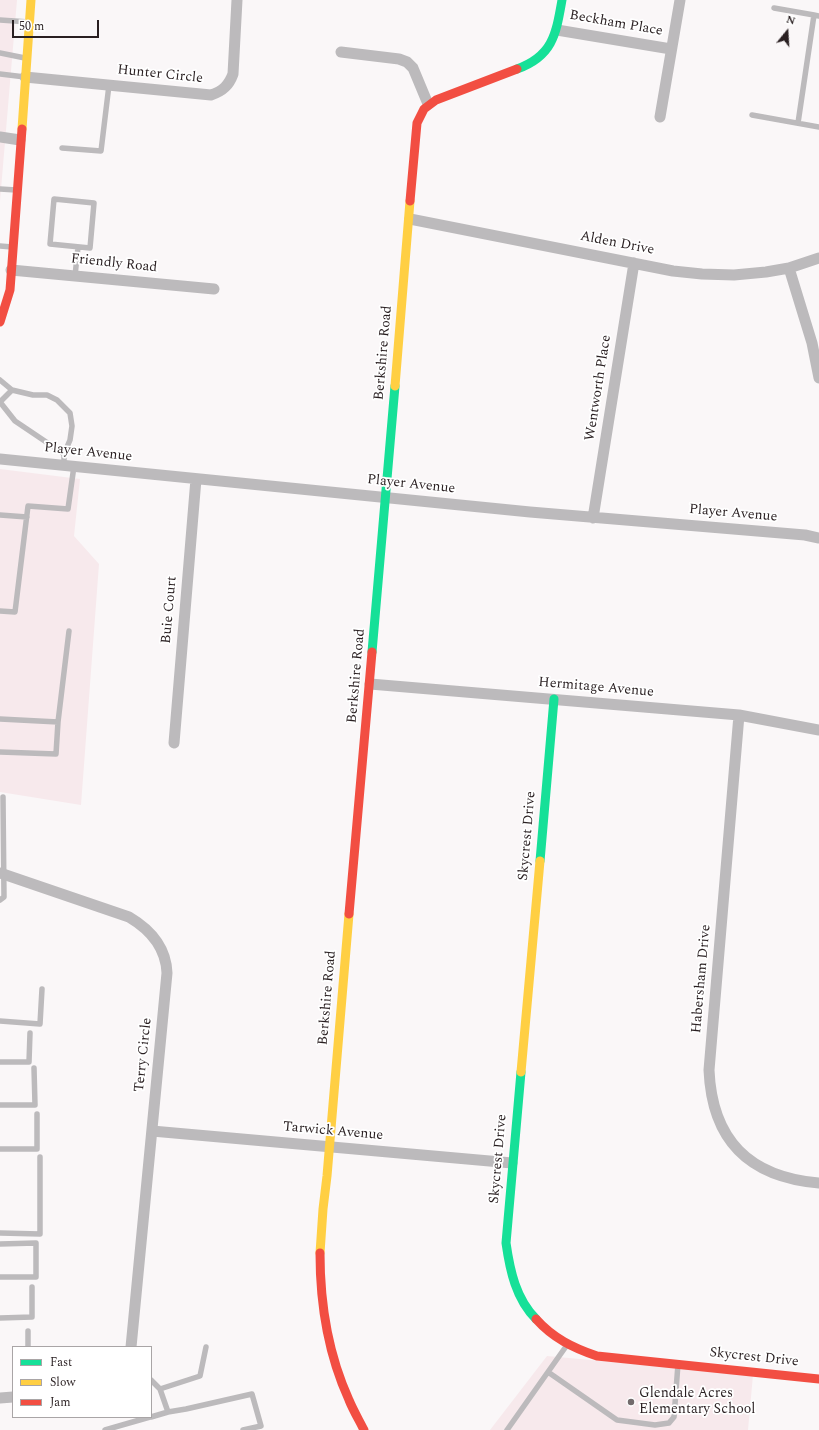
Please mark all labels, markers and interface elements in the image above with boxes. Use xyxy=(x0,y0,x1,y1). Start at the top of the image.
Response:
street label: Beckham Place xyxy=(568,8,664,40)
text: N xyxy=(784,11,798,30)
scale bar xyxy=(14,12,101,38)
north arrow xyxy=(767,12,807,52)
text: 50 m xyxy=(19,17,44,36)
street label: Hunter Circle xyxy=(116,62,204,88)
street label: Alden Drive xyxy=(579,229,655,259)
street label: Friendly Road xyxy=(70,251,158,277)
street label: Berkshire Road xyxy=(371,305,397,401)
street label: Wentworth Place xyxy=(582,334,616,442)
street label: Player Avenue xyxy=(43,440,133,466)
street label: Player Avenue xyxy=(366,472,456,498)
street label: Player Avenue xyxy=(688,502,778,526)
street label: Buie Court xyxy=(159,575,181,645)
street label: Berkshire Road xyxy=(344,628,370,724)
street label: Hermitage Avenue xyxy=(538,675,654,701)
street label: Skycrest Drive xyxy=(516,791,540,881)
street label: Habersham Drive xyxy=(689,924,715,1034)
street label: Berkshire Road xyxy=(315,950,341,1046)
street label: Terry Circle xyxy=(132,1017,156,1093)
street label: Skycrest Drive xyxy=(487,1114,511,1204)
street label: Tarwick Avenue xyxy=(282,1119,384,1145)
street label: Skycrest Drive xyxy=(709,1345,799,1371)
legend xyxy=(12,1346,152,1418)
text: Fast xyxy=(50,1353,72,1372)
text: Slow xyxy=(50,1373,75,1392)
place label: Glendale Acres Elementary School xyxy=(639,1386,755,1418)
text: Jam xyxy=(50,1393,71,1412)
marker: Glendale Acres Elementary School xyxy=(626,1397,636,1407)

